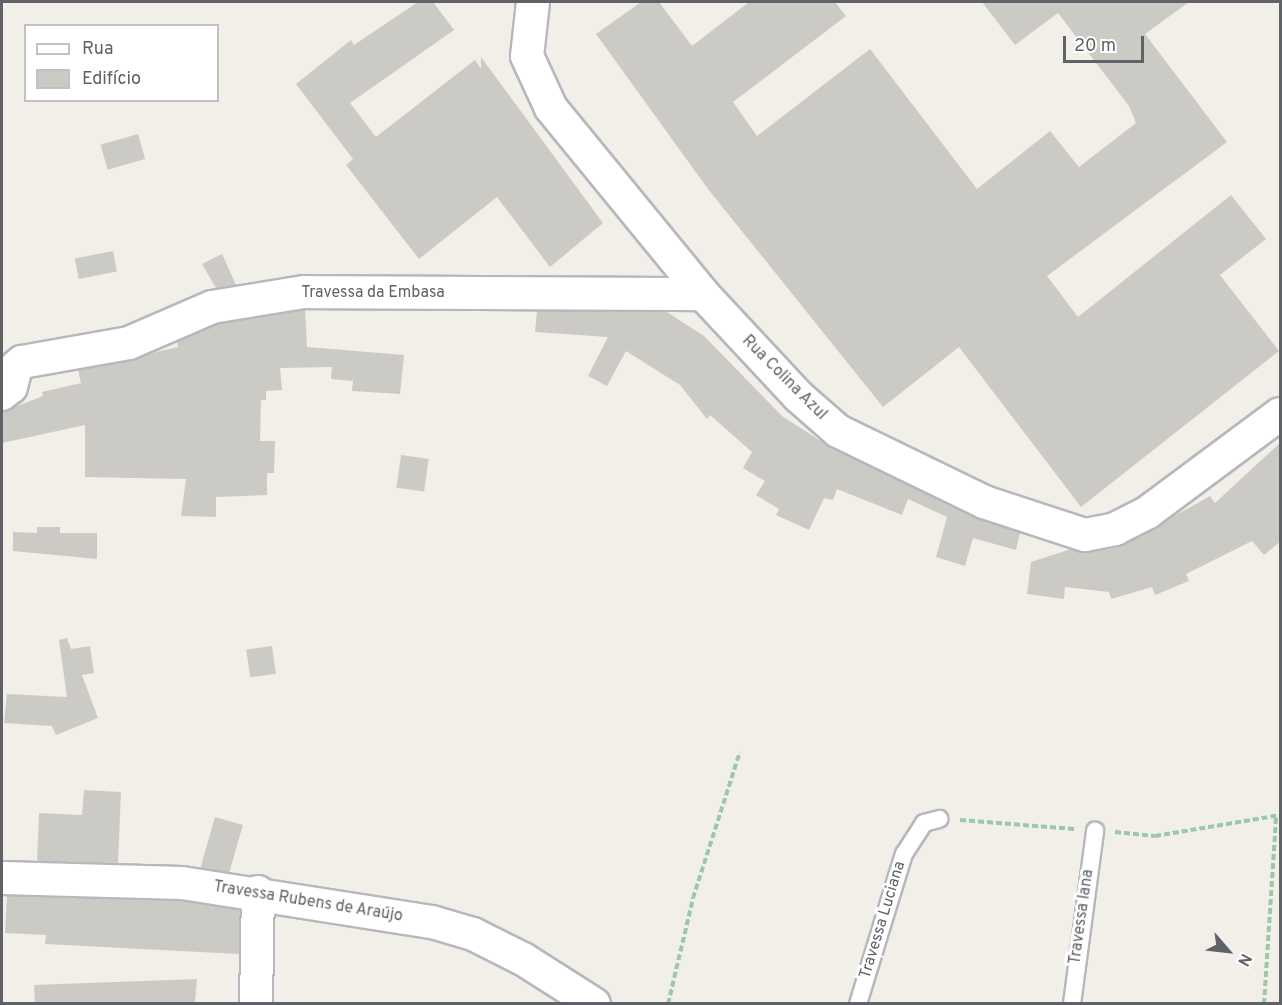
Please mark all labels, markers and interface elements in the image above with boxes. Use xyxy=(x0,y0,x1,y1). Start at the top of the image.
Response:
legend xyxy=(24,24,219,102)
scale bar xyxy=(1066,24,1147,62)
text: 20 m xyxy=(1074,35,1116,58)
text: Rua xyxy=(82,38,113,61)
text: Edifício xyxy=(82,68,141,91)
street label: Travessa da Embasa xyxy=(301,283,445,303)
street label: Rua Colina Azul xyxy=(737,331,831,425)
street label: Travessa Luciana xyxy=(856,859,910,981)
street label: Travessa Iana xyxy=(1066,868,1098,966)
street label: Travessa Rubens de Araújo xyxy=(212,877,404,927)
north arrow xyxy=(1198,921,1258,981)
text: N xyxy=(1232,950,1255,969)

